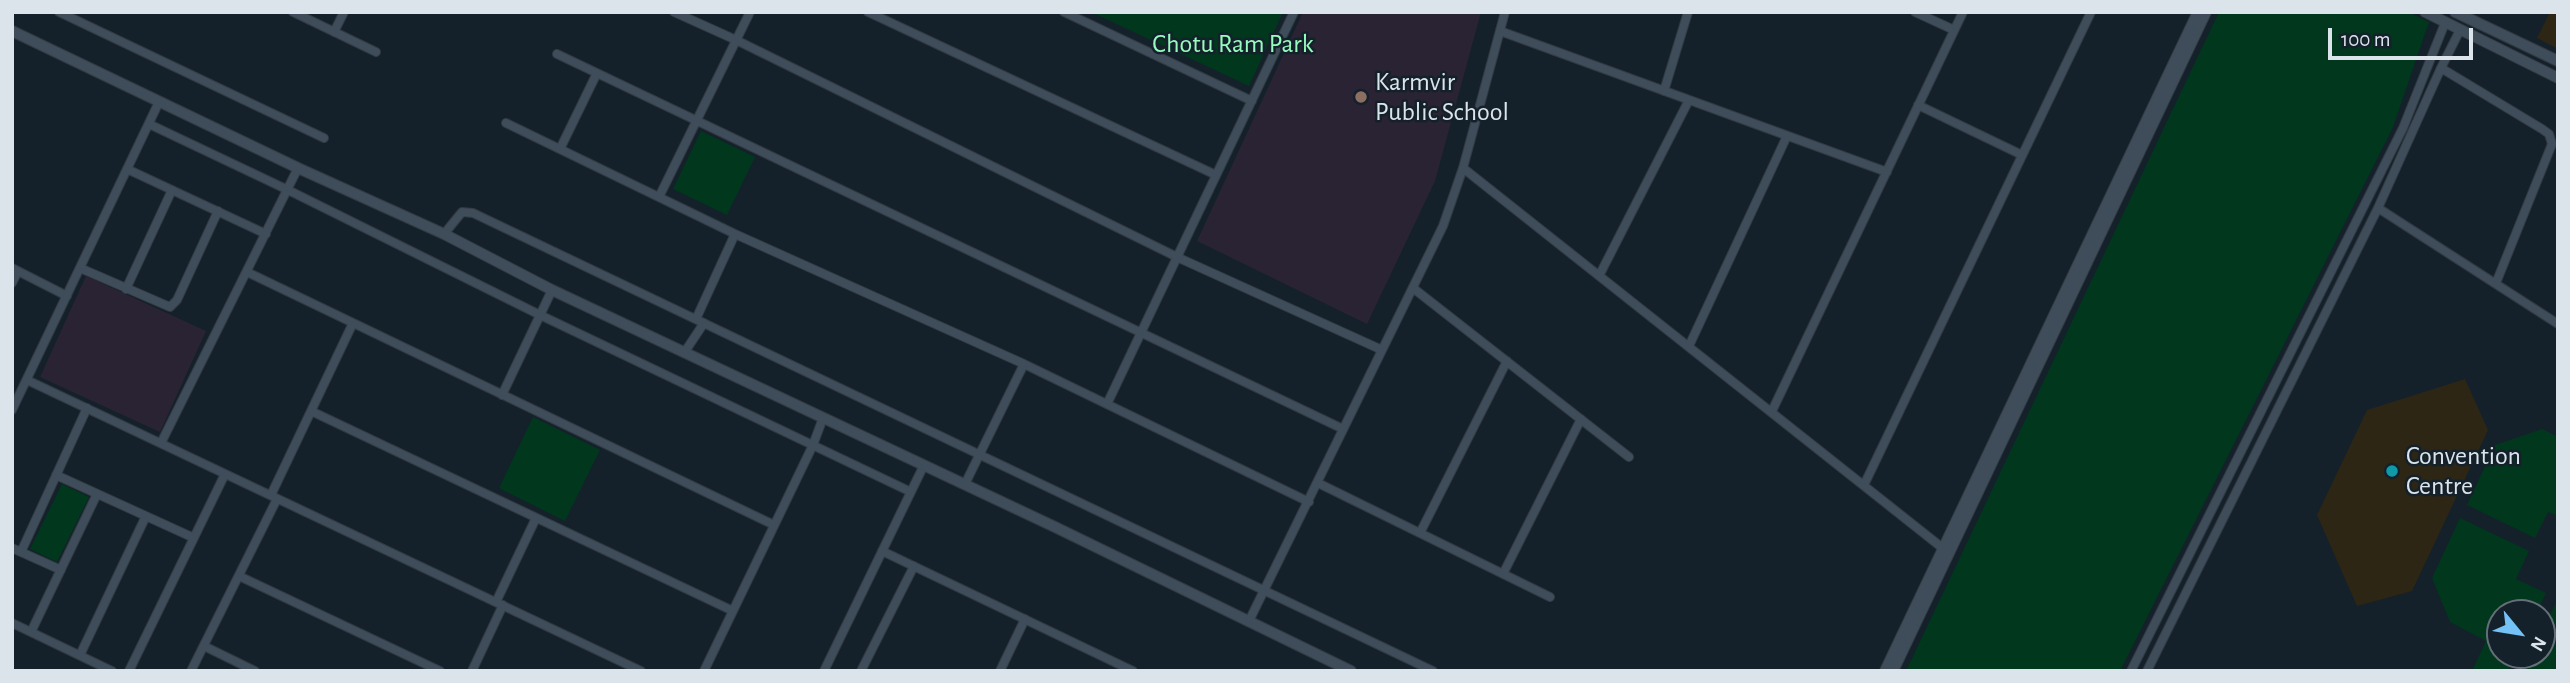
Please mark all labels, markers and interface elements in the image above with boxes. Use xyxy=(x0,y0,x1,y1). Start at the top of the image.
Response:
scale bar xyxy=(2332,14,2477,58)
park label: Chotu Ram Park xyxy=(1152,28,1314,60)
text: 100 m xyxy=(2341,29,2391,50)
place label: Karmvir Public School xyxy=(1375,66,1509,128)
marker: Karmvir Public School xyxy=(1353,89,1369,105)
place label: Convention Centre xyxy=(2406,440,2521,502)
marker: Convention Centre xyxy=(2384,463,2400,479)
north arrow xyxy=(2486,599,2556,669)
text: N xyxy=(2526,633,2549,654)

